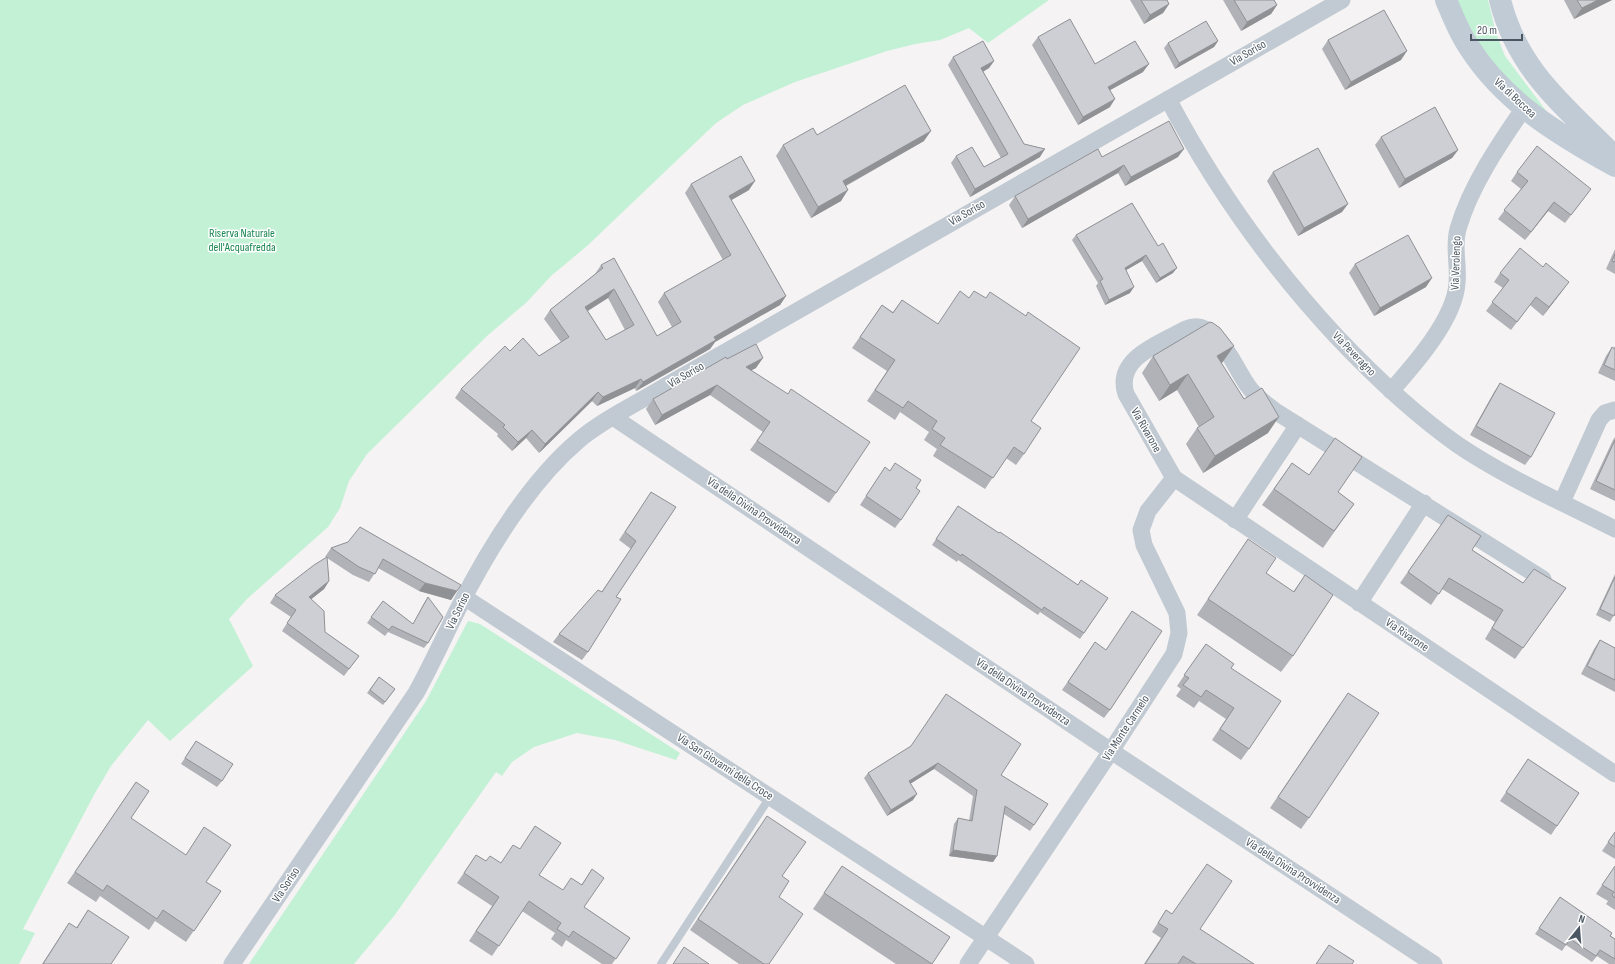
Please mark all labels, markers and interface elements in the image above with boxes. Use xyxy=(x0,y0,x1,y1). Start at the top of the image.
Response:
scale bar xyxy=(1471,16,1522,42)
text: 20 m xyxy=(1477,23,1497,38)
street label: Via Soriso xyxy=(1227,37,1269,69)
street label: Via di Boccea xyxy=(1491,75,1540,122)
street label: Via Soriso xyxy=(946,197,988,229)
park label: Riserva Naturale dell'Acquafredda xyxy=(208,226,276,255)
street label: Via Verolengo xyxy=(1448,236,1464,290)
street label: Via Peveragno xyxy=(1329,329,1379,379)
street label: Via Soriso xyxy=(665,359,707,391)
street label: Via Rivarone xyxy=(1127,405,1165,455)
street label: Via della Divina Provvidenza xyxy=(704,474,804,548)
street label: Via Soriso xyxy=(443,590,473,632)
street label: Via Rivarone xyxy=(1382,615,1432,655)
street label: Via della Divina Provvidenza xyxy=(973,655,1073,729)
street label: Via Monte Carmelo xyxy=(1099,692,1153,764)
street label: Via San Giovanni della Croce xyxy=(674,730,776,804)
street label: Via della Divina Provvidenza xyxy=(1243,835,1344,908)
street label: Via Soriso xyxy=(269,865,303,905)
north arrow xyxy=(1559,908,1599,948)
text: N xyxy=(1577,912,1587,926)

